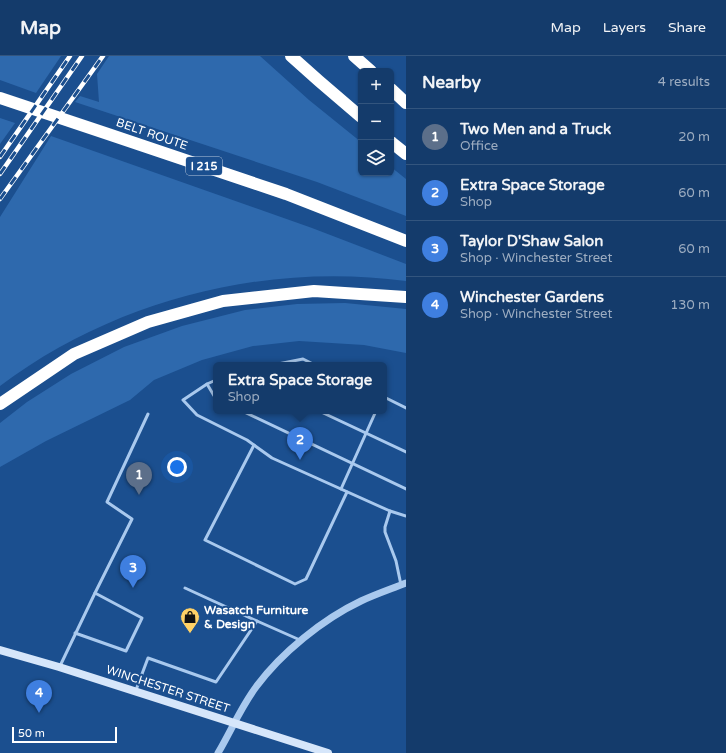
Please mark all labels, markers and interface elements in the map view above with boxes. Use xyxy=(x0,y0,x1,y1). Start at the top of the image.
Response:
text: Map xyxy=(20,17,61,39)
text: Map xyxy=(551,19,581,36)
text: Layers xyxy=(603,19,646,36)
text: Share xyxy=(668,19,706,36)
map controls xyxy=(358,68,394,176)
button: + xyxy=(358,68,394,104)
text: Nearby xyxy=(422,72,481,93)
text: 4 results xyxy=(658,74,710,90)
button: − xyxy=(358,104,394,140)
street label: BELT ROUTE xyxy=(114,115,190,153)
text: Two Men and a Truck xyxy=(460,120,611,138)
text: 1 xyxy=(431,129,439,145)
text: 20 m xyxy=(678,129,710,145)
text: Office xyxy=(460,138,498,154)
button: layers xyxy=(358,140,394,176)
road number: I 215 xyxy=(186,157,222,175)
text: Extra Space Storage xyxy=(460,176,605,194)
text: 2 xyxy=(431,185,439,201)
text: 60 m xyxy=(678,185,710,201)
text: Shop xyxy=(460,194,492,210)
text: Taylor D'Shaw Salon xyxy=(460,232,603,250)
text: 3 xyxy=(431,241,439,257)
text: 60 m xyxy=(678,241,710,257)
text: Shop · Winchester Street xyxy=(460,250,612,266)
text: Winchester Gardens xyxy=(460,288,604,306)
text: 4 xyxy=(431,297,439,313)
text: 130 m xyxy=(670,297,710,313)
text: Shop · Winchester Street xyxy=(460,306,612,322)
popup xyxy=(213,362,387,414)
text: Extra Space Storage xyxy=(228,371,372,389)
text: Shop xyxy=(228,389,260,405)
pin: 2 xyxy=(287,427,313,460)
your location xyxy=(167,457,187,477)
pin: 1 xyxy=(126,462,152,495)
pin: 3 xyxy=(120,555,146,588)
place label: Wasatch Furniture & Design xyxy=(204,603,308,632)
shop icon: Wasatch Furniture & Design xyxy=(179,606,201,634)
street label: WINCHESTER STREET xyxy=(104,662,232,716)
pin: 4 xyxy=(26,680,52,713)
scale bar xyxy=(12,725,117,744)
text: 50 m xyxy=(18,727,45,740)

